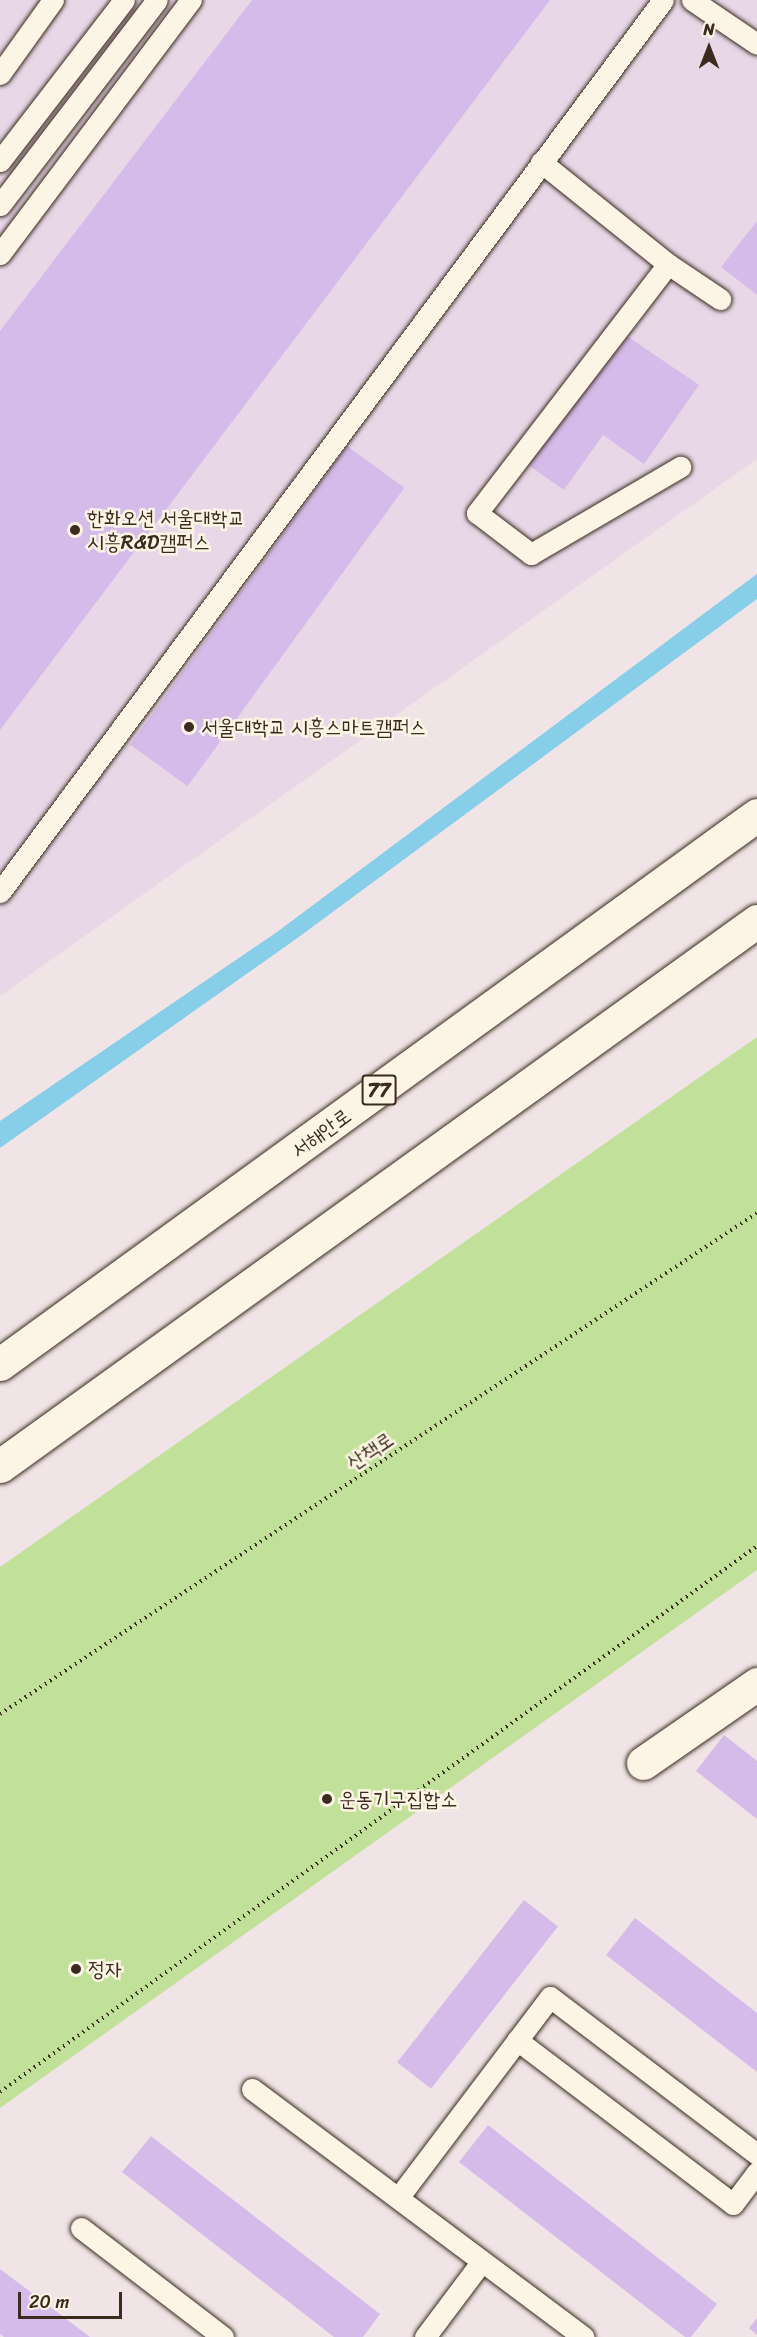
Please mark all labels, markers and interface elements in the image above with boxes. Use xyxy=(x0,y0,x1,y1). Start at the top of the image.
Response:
text: N xyxy=(703,15,715,44)
north arrow xyxy=(679,18,739,78)
place label: 한화오션 서울대학교 시흥R&D캠퍼스 xyxy=(87,505,245,555)
marker: 한화오션 서울대학교 시흥R&D캠퍼스 xyxy=(68,523,82,537)
place label: 서울대학교 시흥스마트캠퍼스 xyxy=(201,714,426,740)
marker: 서울대학교 시흥스마트캠퍼스 xyxy=(182,720,196,734)
road number: 77 xyxy=(361,1073,397,1107)
street label: 서해안로 xyxy=(286,1103,356,1163)
street label: 산책로 xyxy=(342,1426,398,1476)
place label: 운동기구집합소 xyxy=(339,1786,457,1812)
marker: 운동기구집합소 xyxy=(320,1792,334,1806)
place label: 정자 xyxy=(88,1956,122,1982)
marker: 정자 xyxy=(69,1962,83,1976)
scale bar xyxy=(21,2280,124,2318)
text: 20 m xyxy=(29,2286,69,2318)

